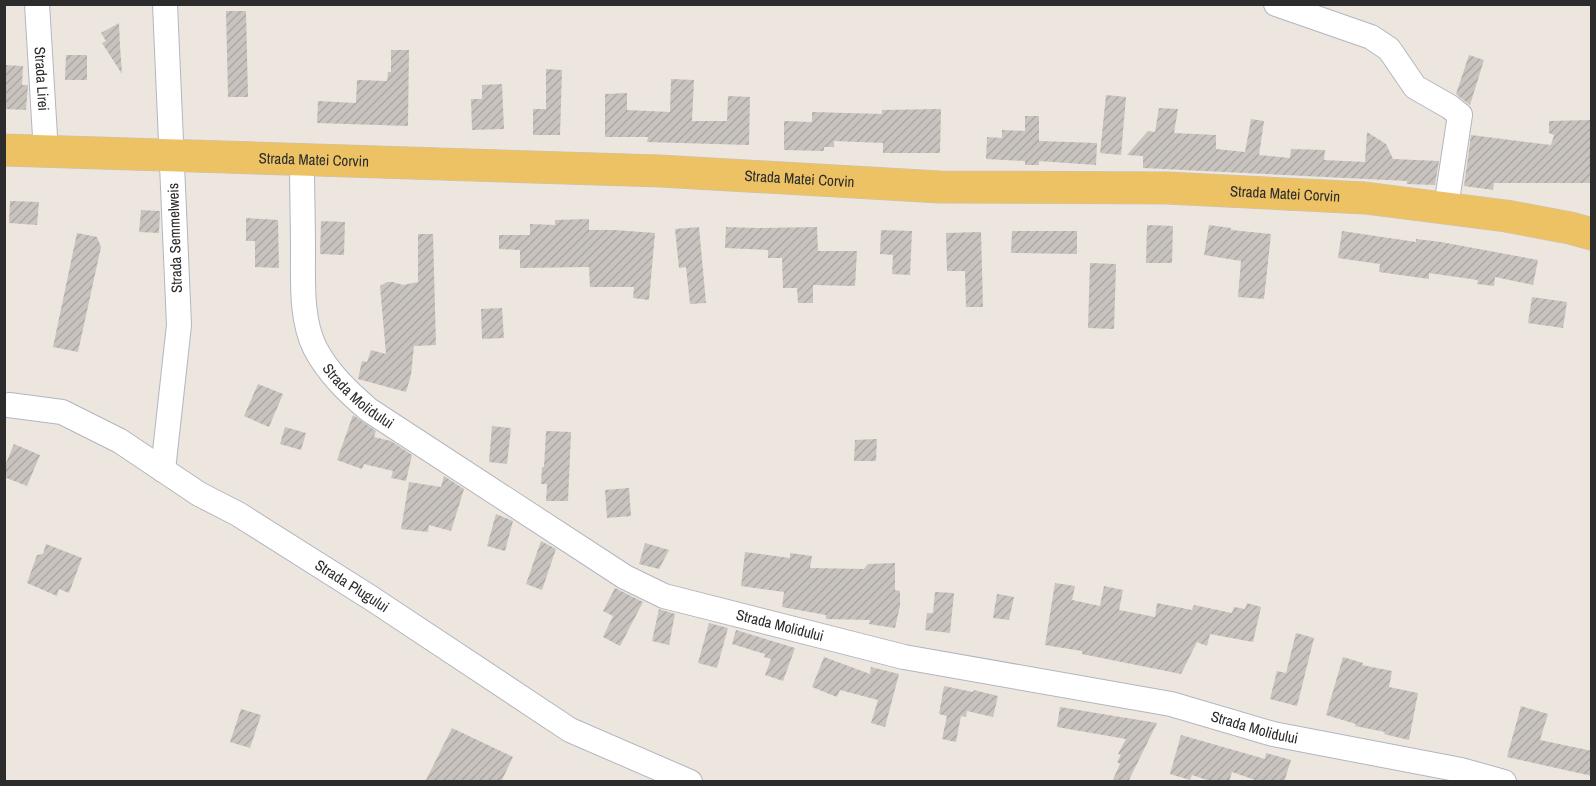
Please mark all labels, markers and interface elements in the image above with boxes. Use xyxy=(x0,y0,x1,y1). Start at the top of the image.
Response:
street label: Strada Lirei xyxy=(30,46,54,112)
street label: Strada Matei Corvin xyxy=(258,147,369,172)
street label: Strada Matei Corvin xyxy=(744,165,855,192)
street label: Strada Matei Corvin xyxy=(1230,180,1341,207)
street label: Strada Semmelweis xyxy=(162,183,187,293)
street label: Strada Molidului xyxy=(318,359,398,433)
street label: Strada Plugului xyxy=(311,554,393,617)
street label: Strada Molidului xyxy=(734,604,826,646)
street label: Strada Molidului xyxy=(1209,705,1300,749)

